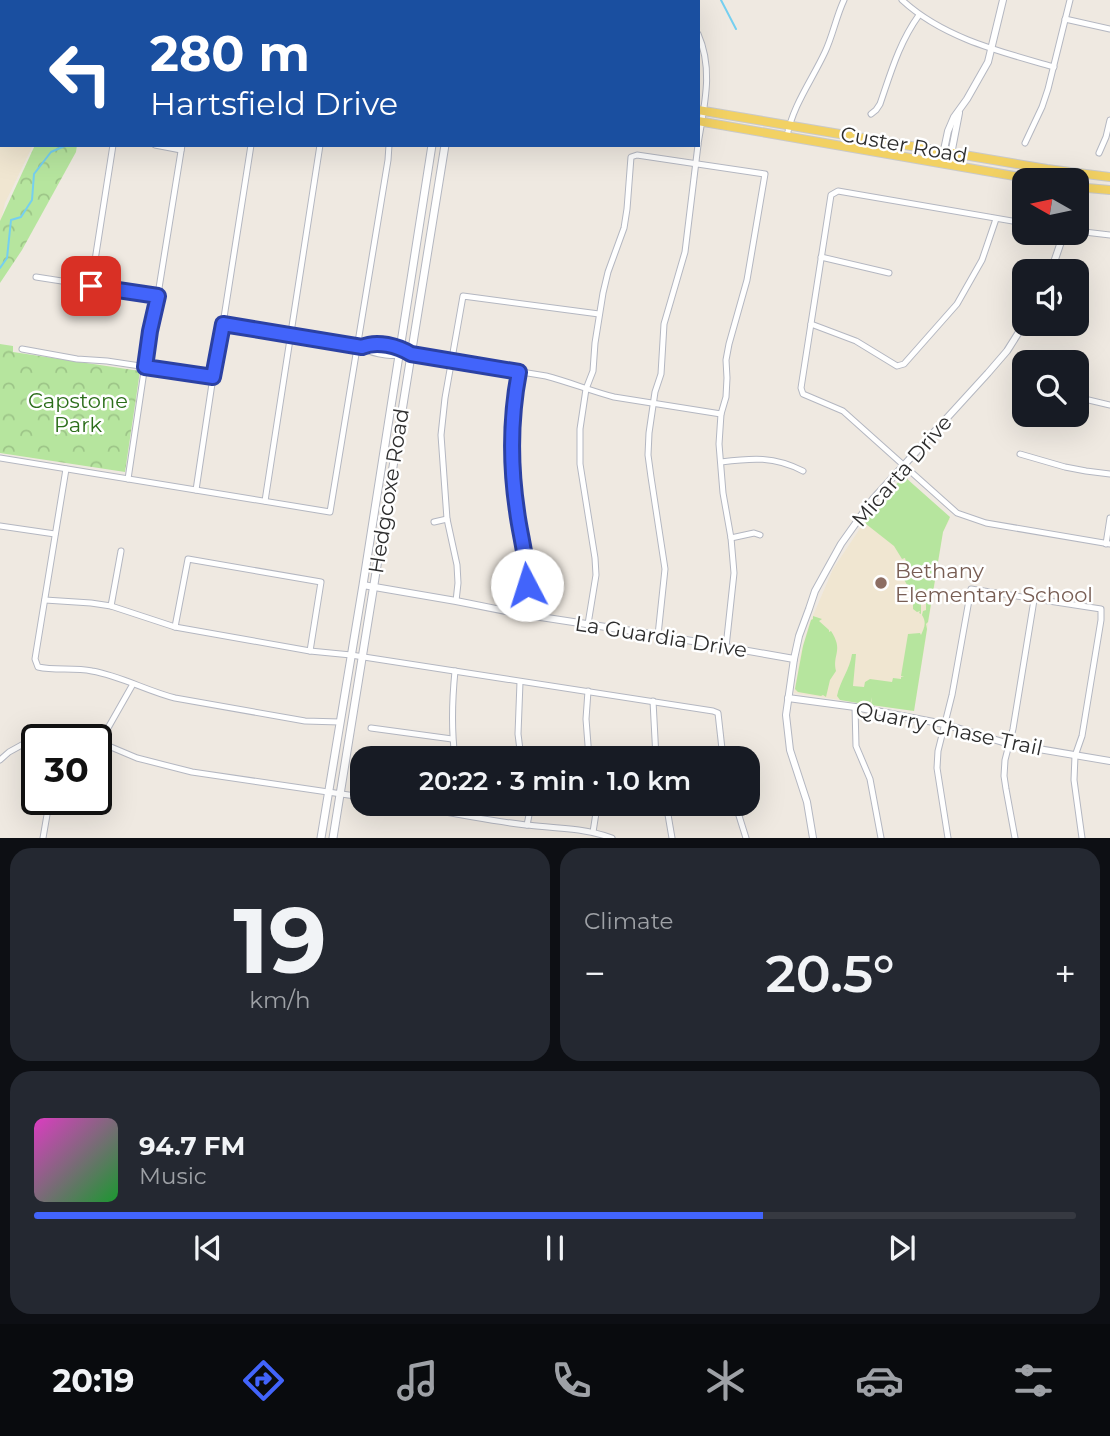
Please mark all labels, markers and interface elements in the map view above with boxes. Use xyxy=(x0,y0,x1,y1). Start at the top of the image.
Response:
text: 280 m xyxy=(150,24,310,83)
icon: left xyxy=(35,28,126,119)
text: Hartsfield Drive xyxy=(150,84,398,123)
street label: Custer Road xyxy=(839,121,970,168)
north arrow xyxy=(1012,168,1088,245)
map controls xyxy=(1012,168,1089,427)
pin xyxy=(61,256,121,316)
button: sound xyxy=(1012,259,1089,336)
icon: arrive xyxy=(72,267,110,305)
button: search xyxy=(1012,350,1089,427)
park label: Capstone Park xyxy=(28,388,128,437)
street label: Hedgcoxe Road xyxy=(363,407,414,575)
street label: Micarta Drive xyxy=(846,410,957,532)
position arrow xyxy=(490,548,564,622)
place label: Bethany Elementary School xyxy=(895,558,1093,607)
marker: Bethany Elementary School xyxy=(873,575,889,591)
street label: La Guardia Drive xyxy=(573,611,749,662)
street label: Quarry Chase Trail xyxy=(853,696,1045,761)
speed limit sign: 30 xyxy=(21,724,112,815)
text: 20:22 · 3 min · 1.0 km xyxy=(419,765,691,797)
text: 19 xyxy=(233,885,327,996)
text: Climate xyxy=(584,907,673,935)
text: 20.5° xyxy=(766,942,894,1005)
text: − xyxy=(584,950,606,997)
text: + xyxy=(1054,950,1076,997)
text: km/h xyxy=(249,986,311,1014)
text: 94.7 FM xyxy=(139,1130,245,1162)
text: Music xyxy=(139,1162,207,1190)
icon: previous xyxy=(189,1229,227,1267)
icon: pause xyxy=(536,1229,574,1267)
icon: next xyxy=(883,1229,921,1267)
icon: directions xyxy=(239,1356,288,1405)
icon: music xyxy=(393,1356,442,1405)
icon: phone xyxy=(547,1356,596,1405)
icon: climate xyxy=(701,1356,750,1405)
icon: car xyxy=(855,1356,904,1405)
icon: filters xyxy=(1009,1356,1058,1405)
text: 20:19 xyxy=(52,1361,134,1400)

